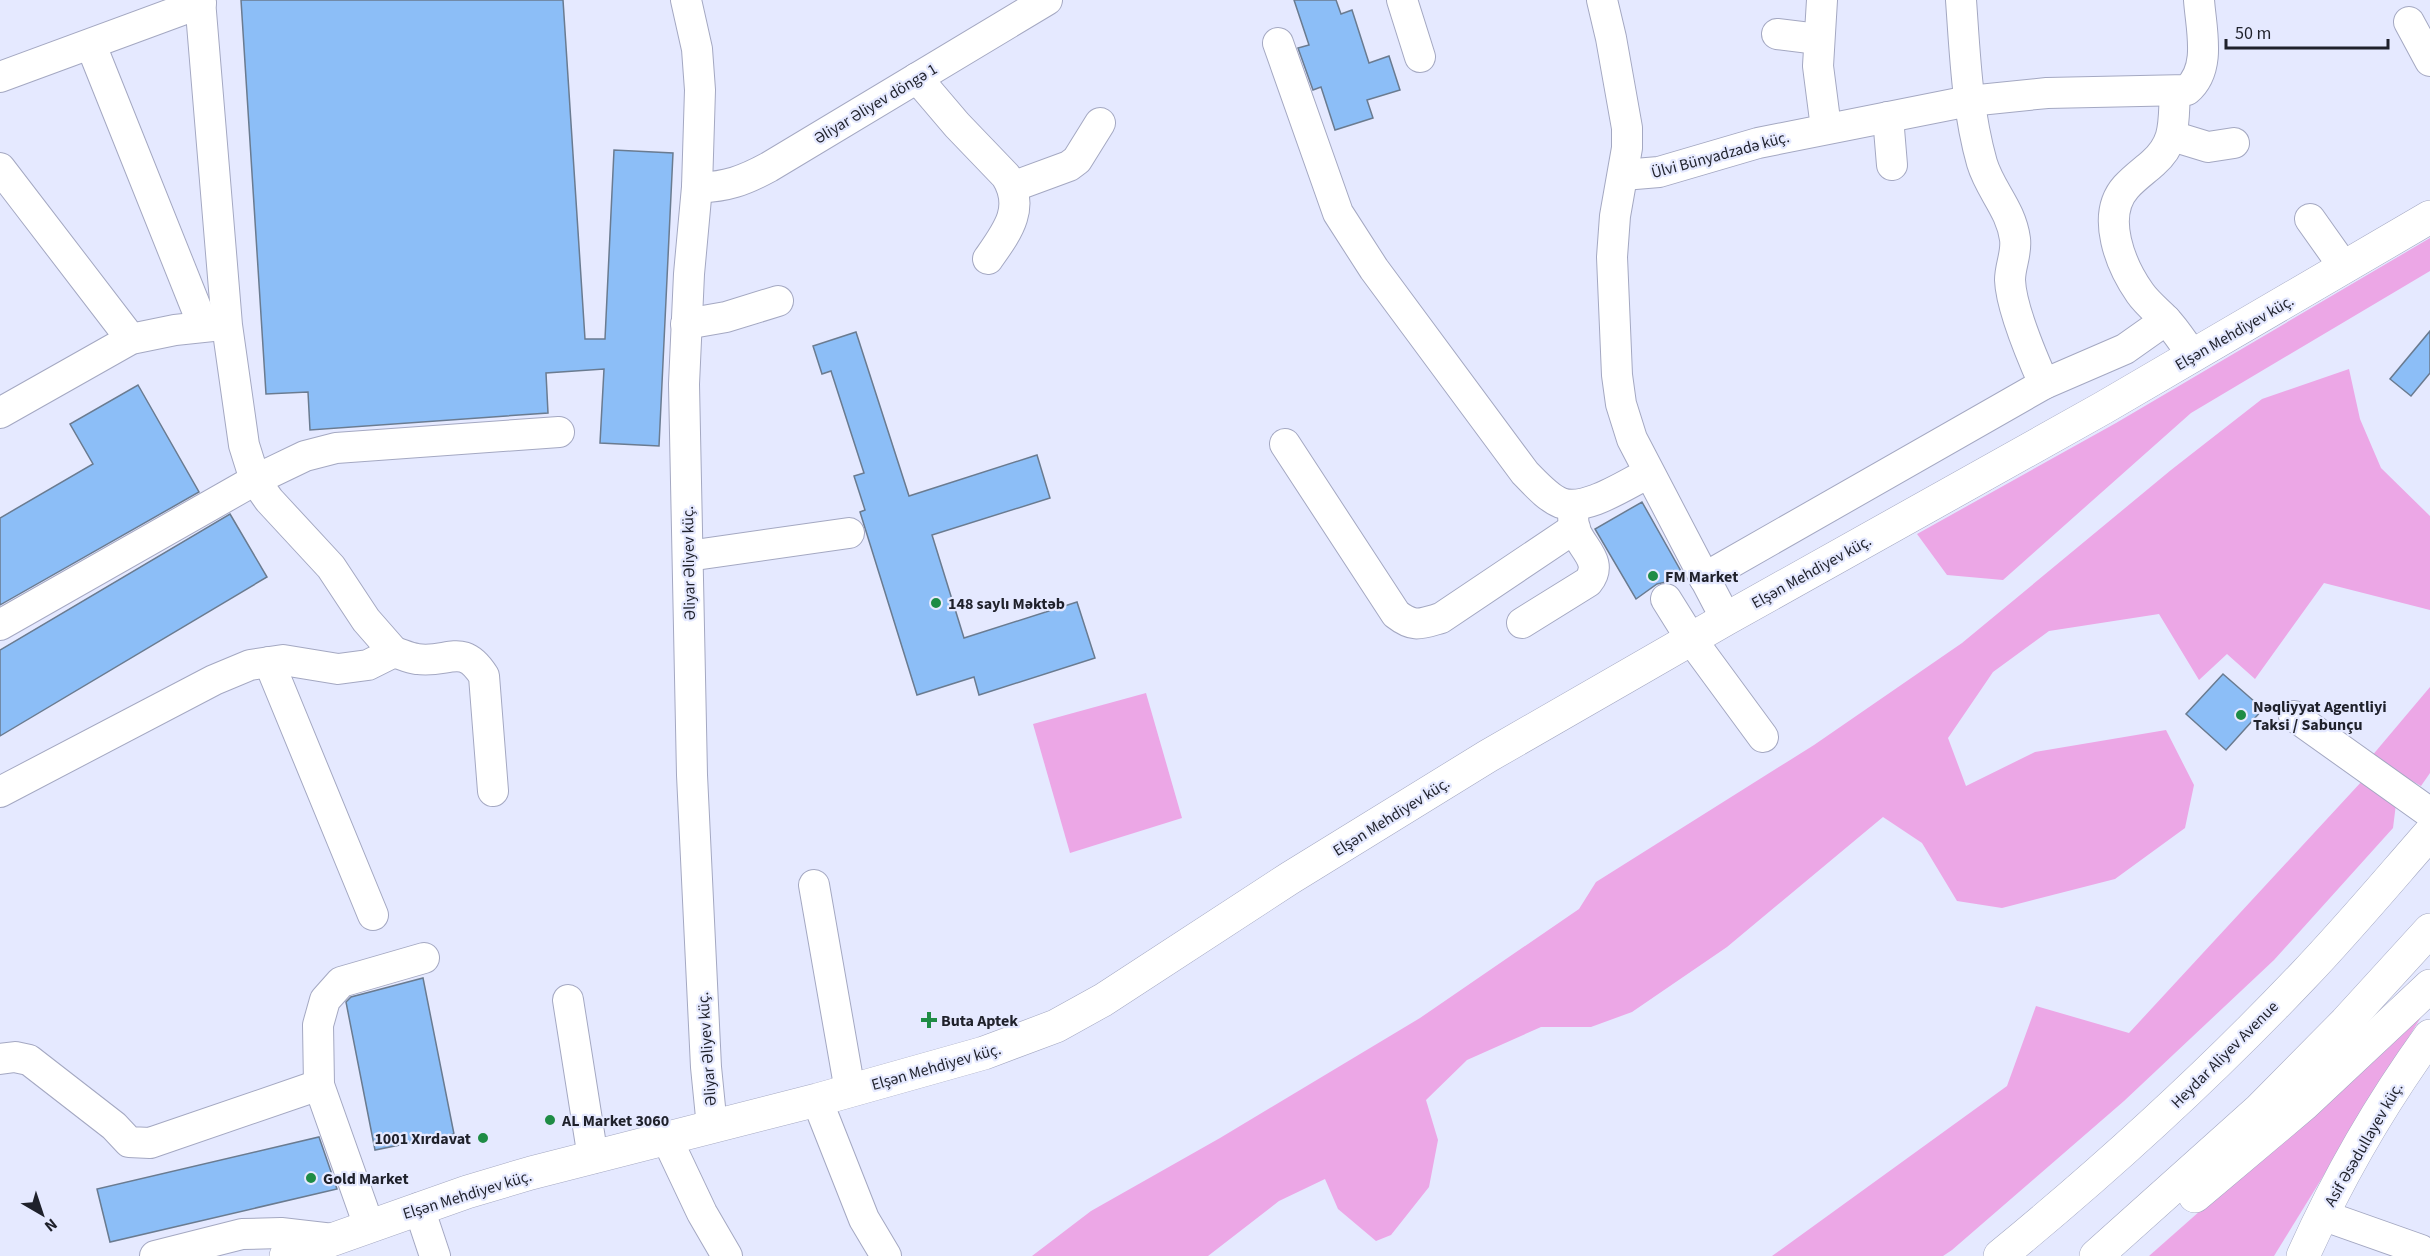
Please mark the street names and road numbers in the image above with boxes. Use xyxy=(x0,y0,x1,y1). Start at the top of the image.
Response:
street label: Əliyar Əliyev döngə 1 xyxy=(810,58,941,149)
street label: Ülvi Bünyadzadə küç. xyxy=(1649,126,1792,184)
street label: Elşən Mehdiyev küç. xyxy=(2171,290,2298,376)
street label: Əliyar Əliyev küç. xyxy=(677,506,701,620)
street label: Elşən Mehdiyev küç. xyxy=(1748,530,1875,614)
street label: Elşən Mehdiyev küç. xyxy=(1329,772,1454,862)
street label: Əliyar Əliyev küç. xyxy=(692,991,722,1107)
street label: Heydar Aliyev Avenue xyxy=(2166,996,2283,1113)
street label: Elşən Mehdiyev küç. xyxy=(869,1038,1004,1096)
street label: Asif Əsədullayev küç. xyxy=(2319,1078,2408,1211)
street label: Elşən Mehdiyev küç. xyxy=(400,1165,535,1225)

